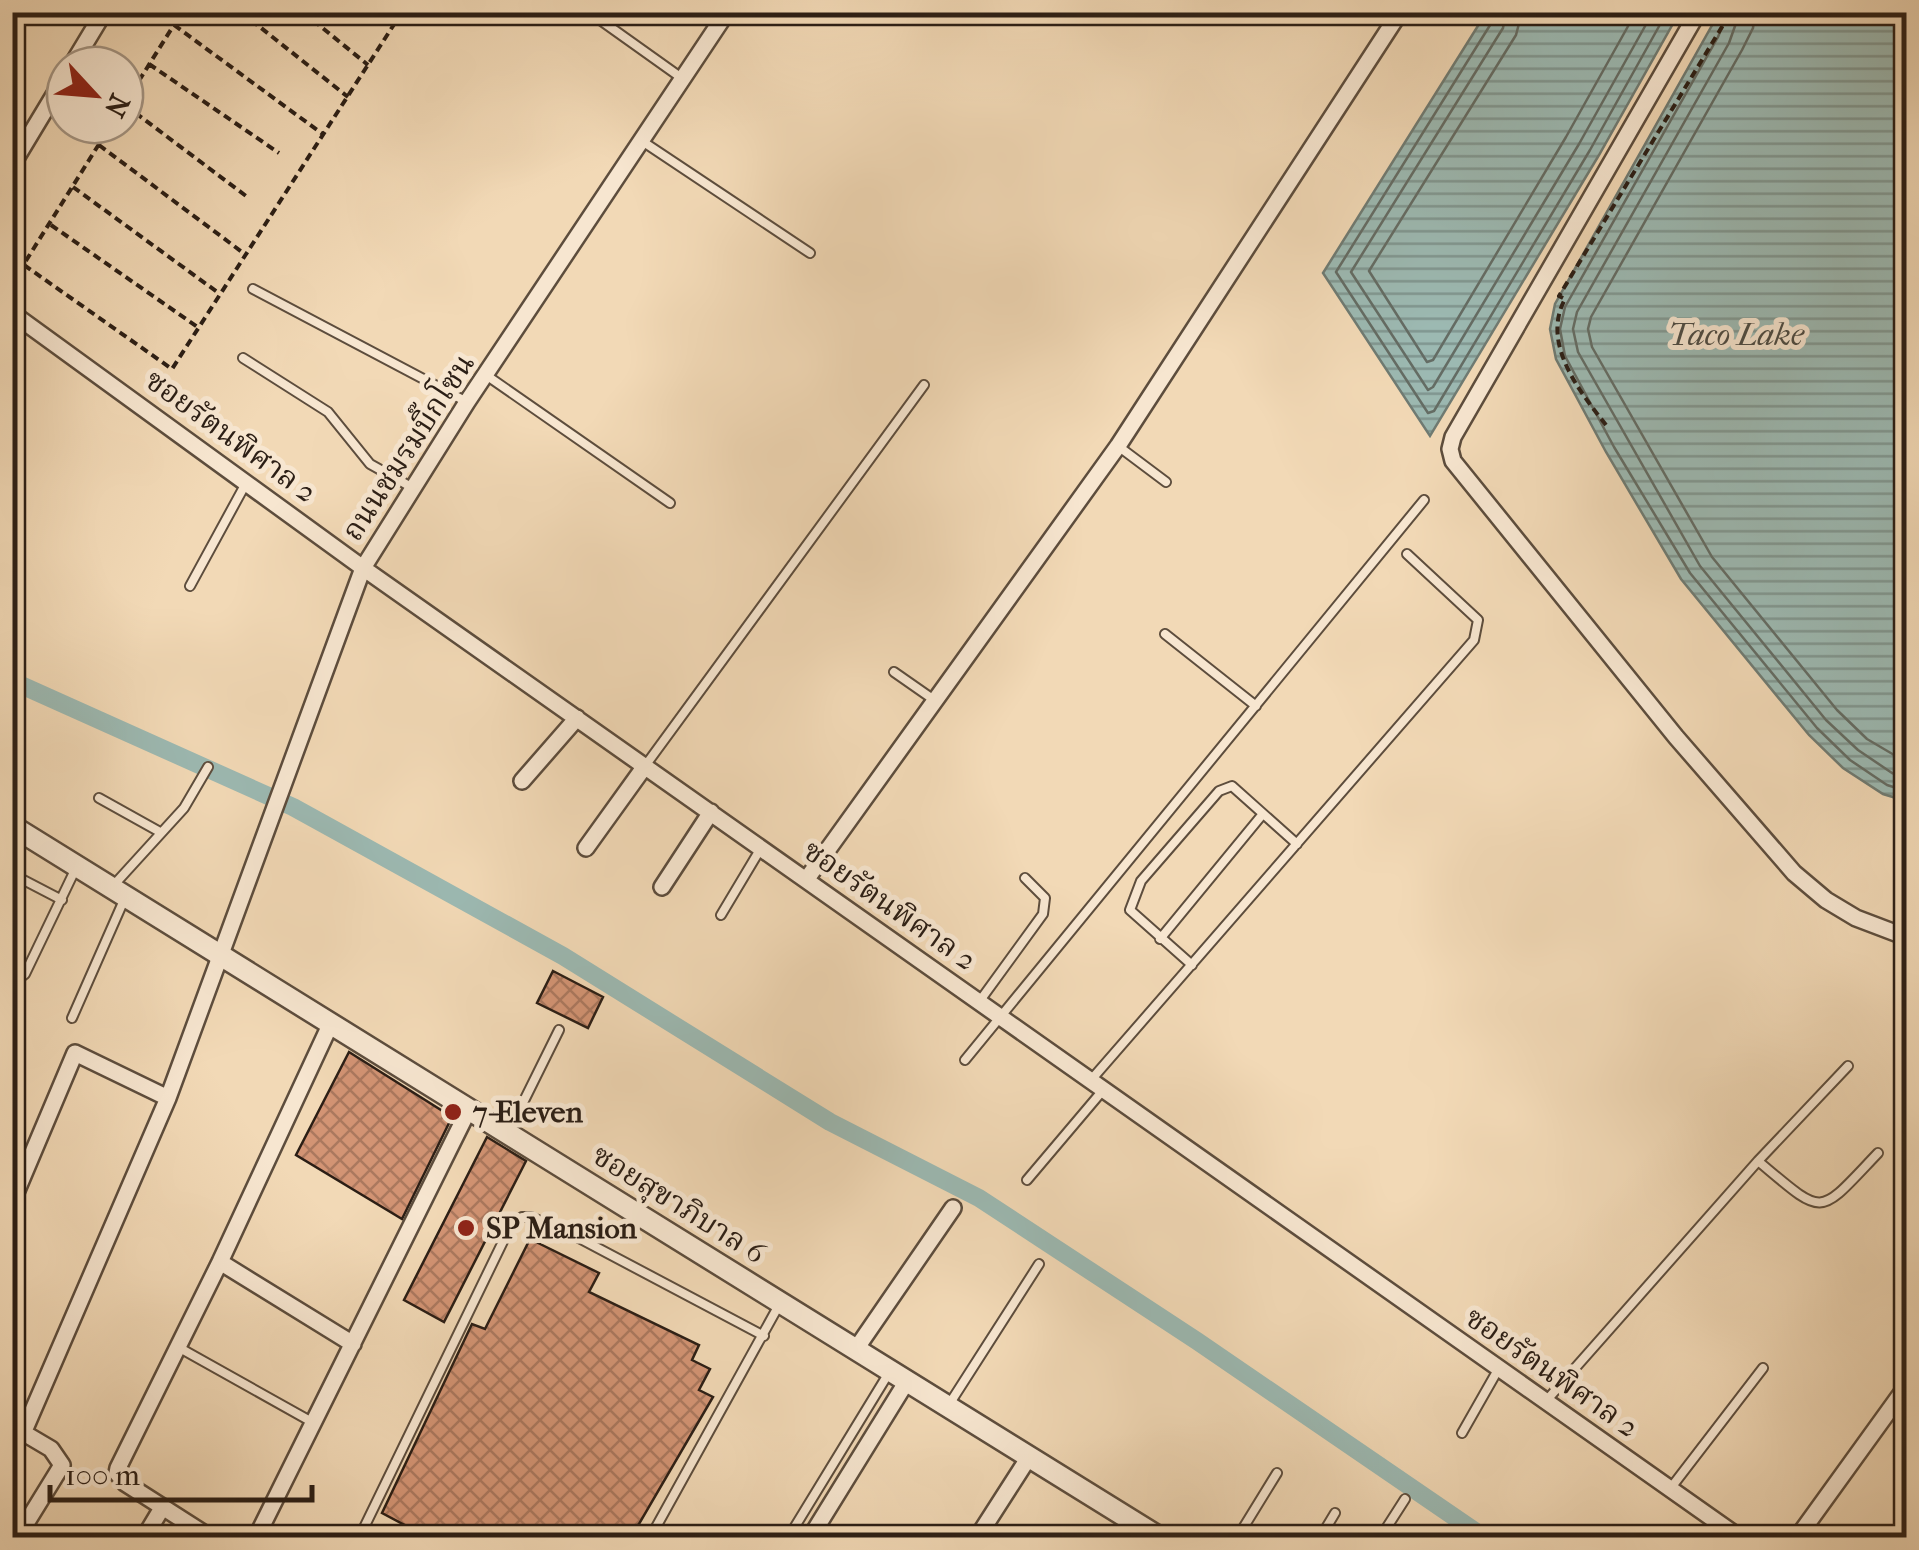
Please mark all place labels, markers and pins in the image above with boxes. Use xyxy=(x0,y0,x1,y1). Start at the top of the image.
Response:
place label: 7-Eleven xyxy=(472,1095,583,1130)
marker: 7-Eleven xyxy=(442,1101,464,1123)
place label: SP Mansion xyxy=(486,1211,637,1246)
marker: SP Mansion xyxy=(455,1217,477,1239)

